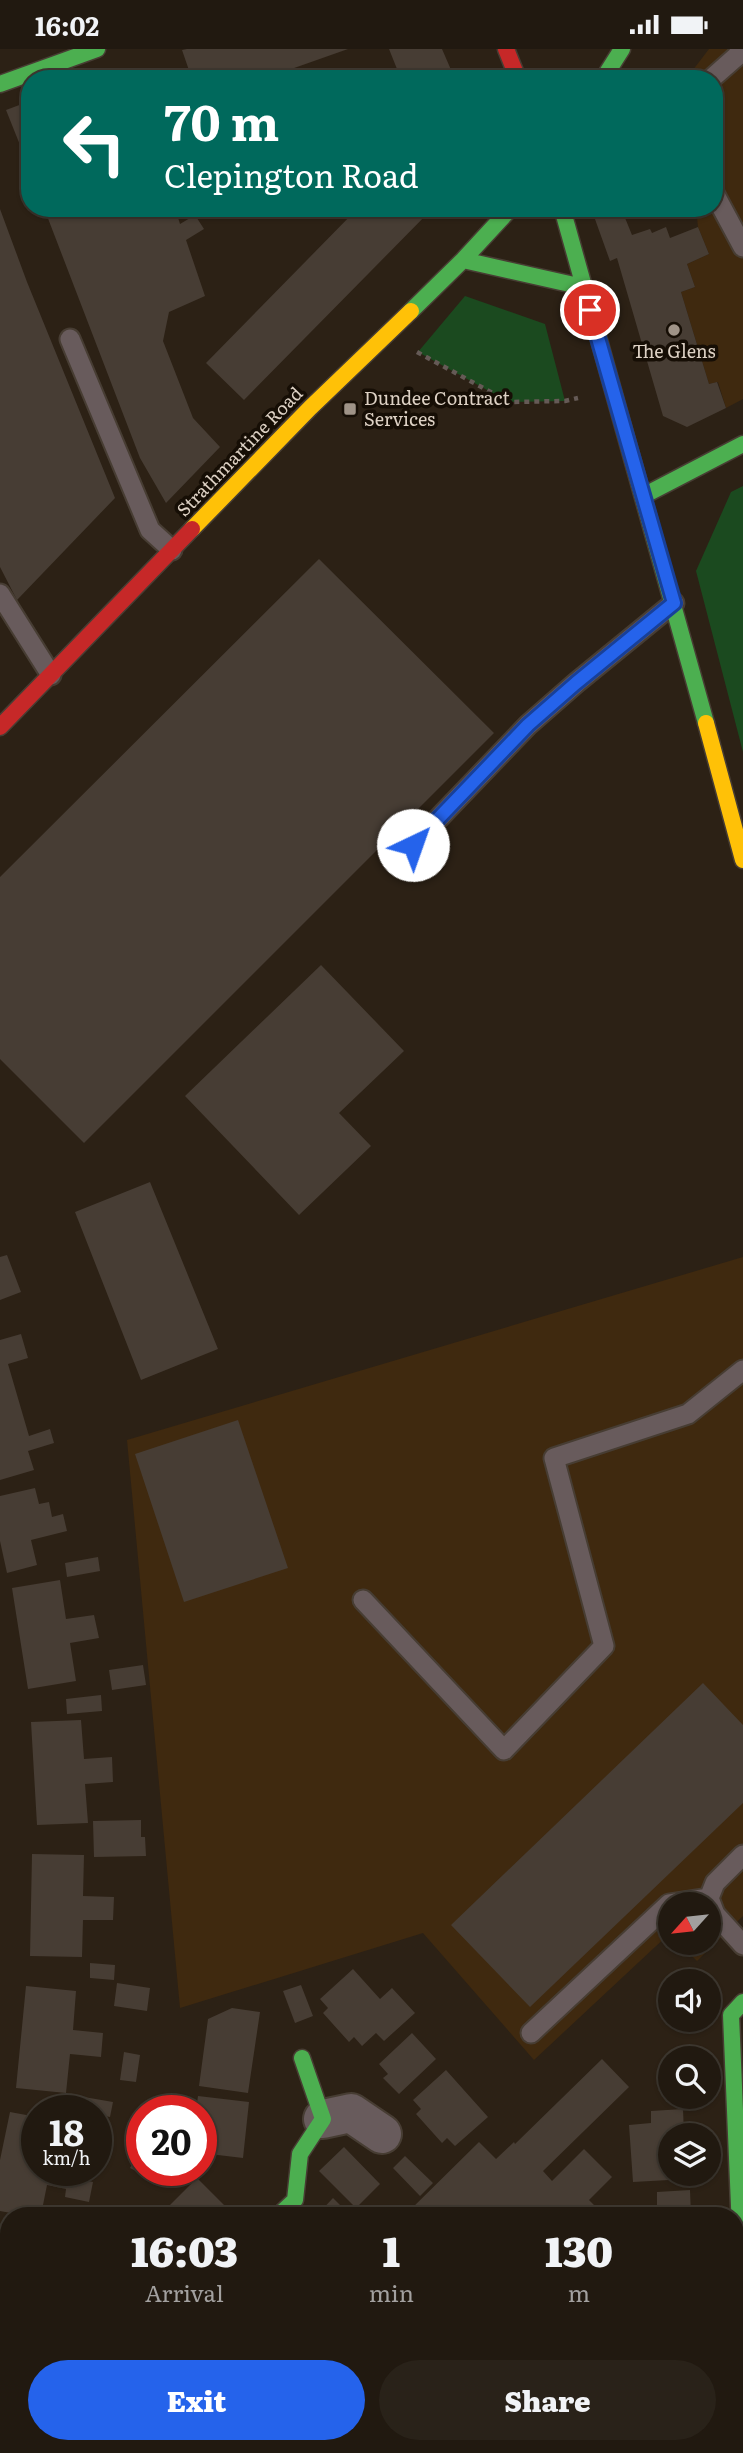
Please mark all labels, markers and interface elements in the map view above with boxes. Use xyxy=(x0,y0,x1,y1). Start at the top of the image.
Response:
text: 16:02 xyxy=(35,5,99,44)
text: 70 m xyxy=(164,83,279,156)
icon: left xyxy=(49,98,140,189)
text: Clepington Road xyxy=(164,150,419,198)
pin xyxy=(560,280,620,340)
icon: arrive xyxy=(571,291,609,329)
marker: The Glens xyxy=(666,322,682,338)
place label: The Glens xyxy=(632,337,716,364)
street label: Strathmartine Road xyxy=(170,380,308,522)
place label: Dundee Contract Services xyxy=(364,384,510,432)
marker: Dundee Contract Services xyxy=(342,401,358,417)
position arrow xyxy=(376,808,450,882)
north arrow xyxy=(658,1892,721,1955)
map controls xyxy=(658,1892,721,2186)
button: sound xyxy=(658,1969,721,2032)
button: search xyxy=(658,2046,721,2109)
speed limit sign: 20 xyxy=(126,2095,217,2186)
text: 18 xyxy=(49,2105,84,2157)
button: layers xyxy=(658,2123,721,2186)
text: km/h xyxy=(43,2144,90,2171)
text: 16:03 xyxy=(131,2218,238,2280)
text: 1 xyxy=(383,2218,400,2280)
text: 130 xyxy=(545,2218,613,2280)
text: Arrival xyxy=(145,2275,224,2309)
text: min xyxy=(369,2275,414,2309)
text: m xyxy=(568,2275,590,2309)
button: Exit xyxy=(28,2360,365,2440)
button: Share xyxy=(379,2360,716,2440)

